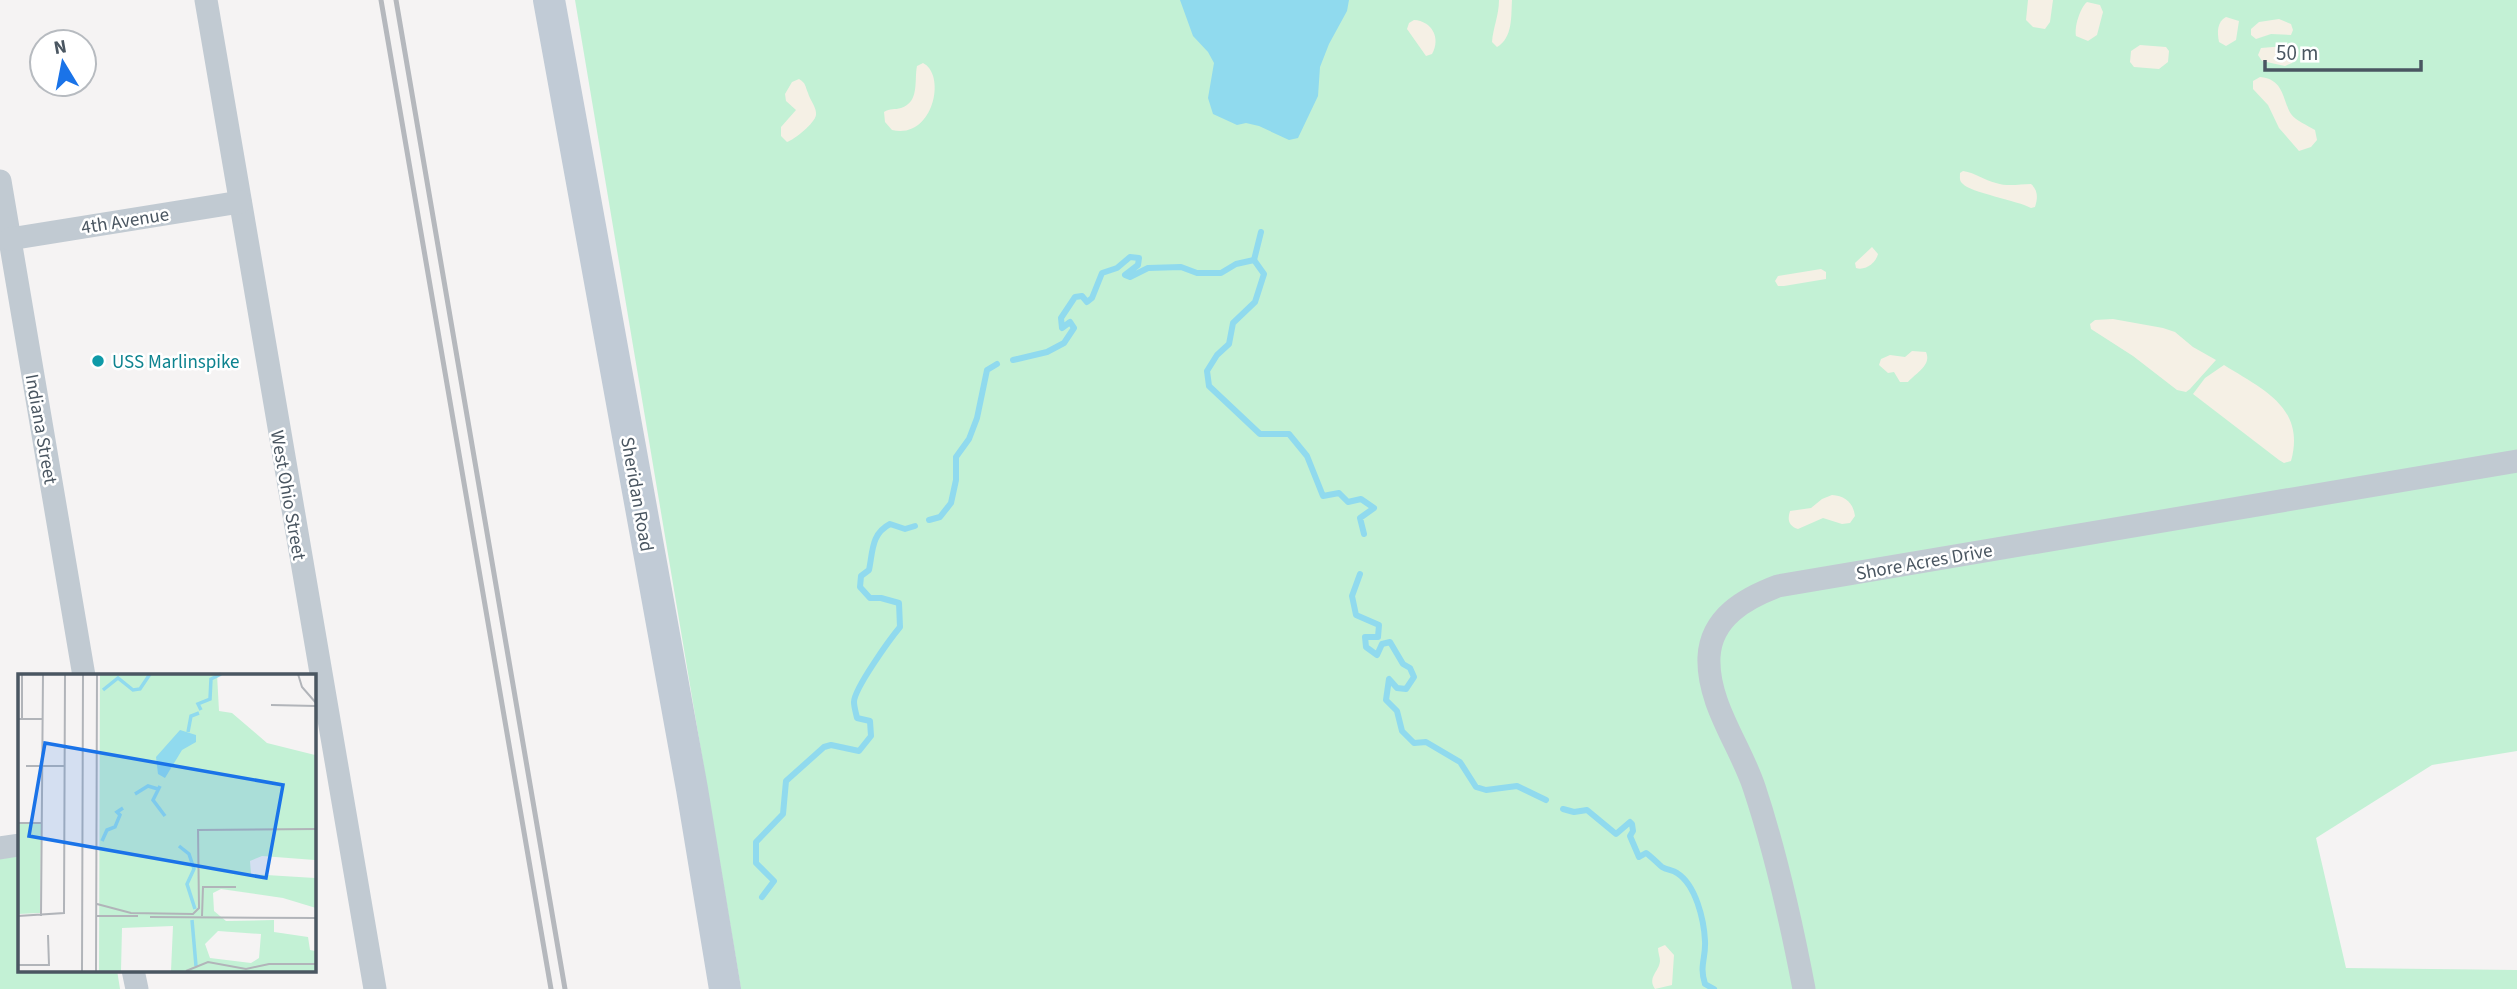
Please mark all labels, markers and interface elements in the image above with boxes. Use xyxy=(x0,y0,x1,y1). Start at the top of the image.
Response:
north arrow xyxy=(28,28,98,98)
scale bar xyxy=(2265,28,2421,72)
text: N xyxy=(52,33,69,62)
text: 50 m xyxy=(2276,38,2318,68)
street label: 4th Avenue xyxy=(79,201,171,242)
place label: USS Marlinspike xyxy=(112,349,239,376)
marker: USS Marlinspike xyxy=(90,353,106,369)
street label: Indiana Street xyxy=(18,372,64,487)
street label: West Ohio Street xyxy=(263,428,312,563)
street label: Sheridan Road xyxy=(613,435,660,554)
street label: Shore Acres Drive xyxy=(1854,537,1995,588)
inset map xyxy=(18,674,315,972)

